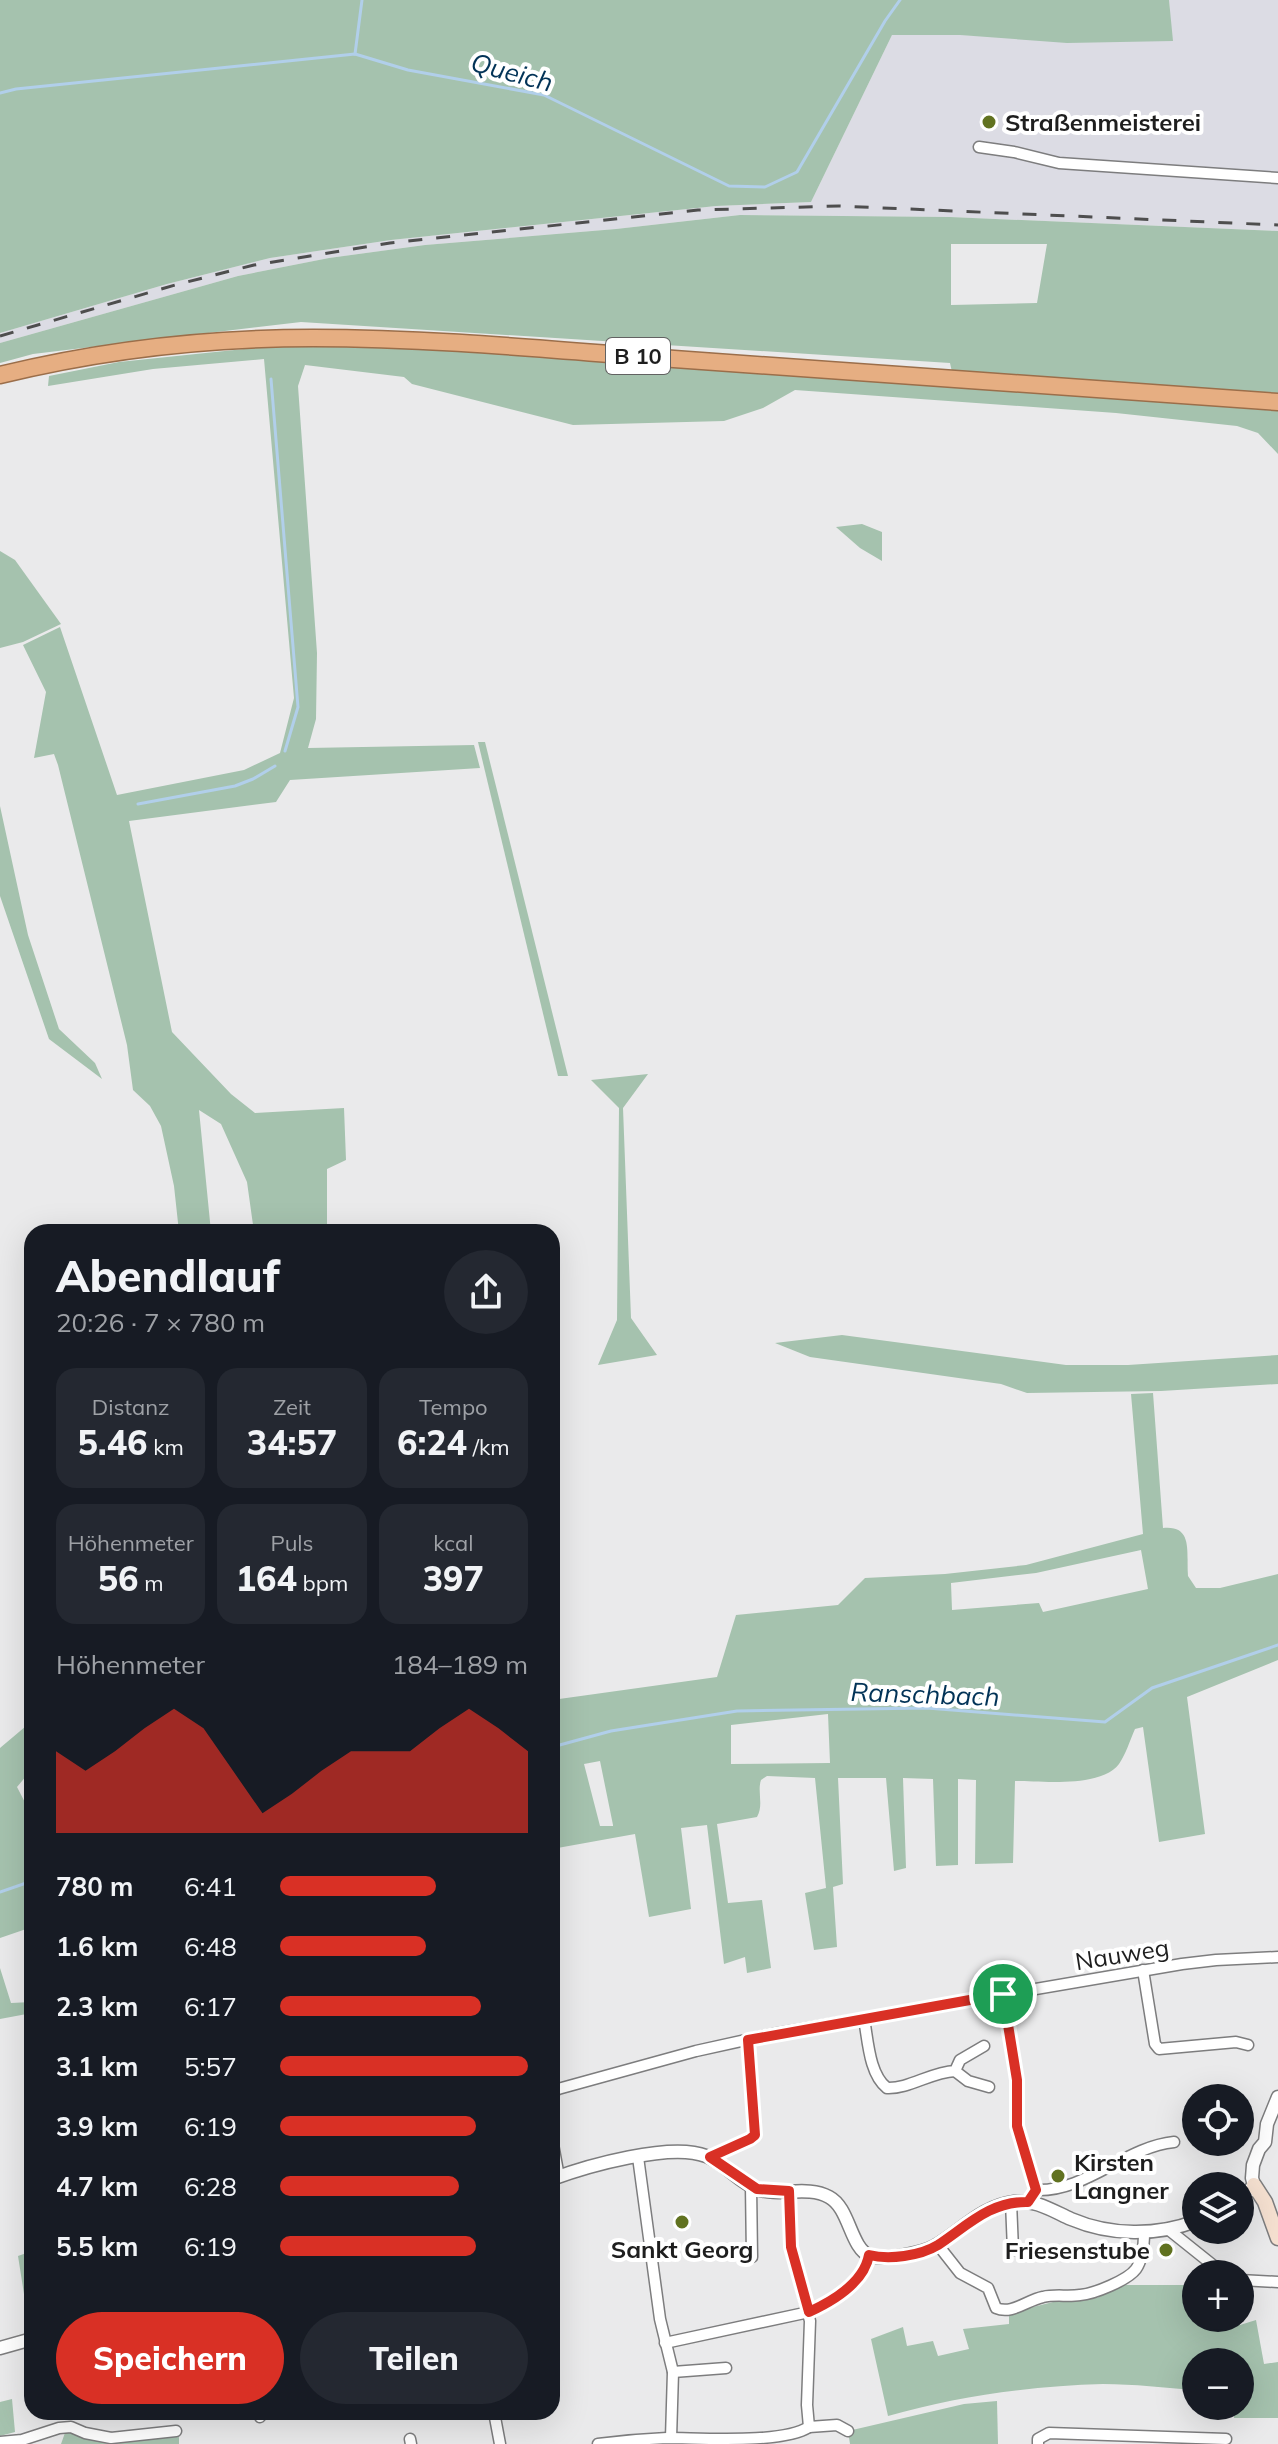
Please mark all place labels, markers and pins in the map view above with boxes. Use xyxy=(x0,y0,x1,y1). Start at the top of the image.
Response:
place label: Straßenmeisterei xyxy=(1005,107,1201,137)
marker: Straßenmeisterei xyxy=(980,113,998,131)
pin xyxy=(969,1960,1037,2028)
place label: Kirsten Langner xyxy=(1074,2147,1169,2205)
marker: Kirsten Langner xyxy=(1049,2167,1067,2185)
marker: Sankt Georg xyxy=(673,2213,691,2231)
place label: Sankt Georg xyxy=(611,2234,753,2264)
place label: Friesenstube xyxy=(1005,2235,1150,2265)
marker: Friesenstube xyxy=(1157,2241,1175,2259)

